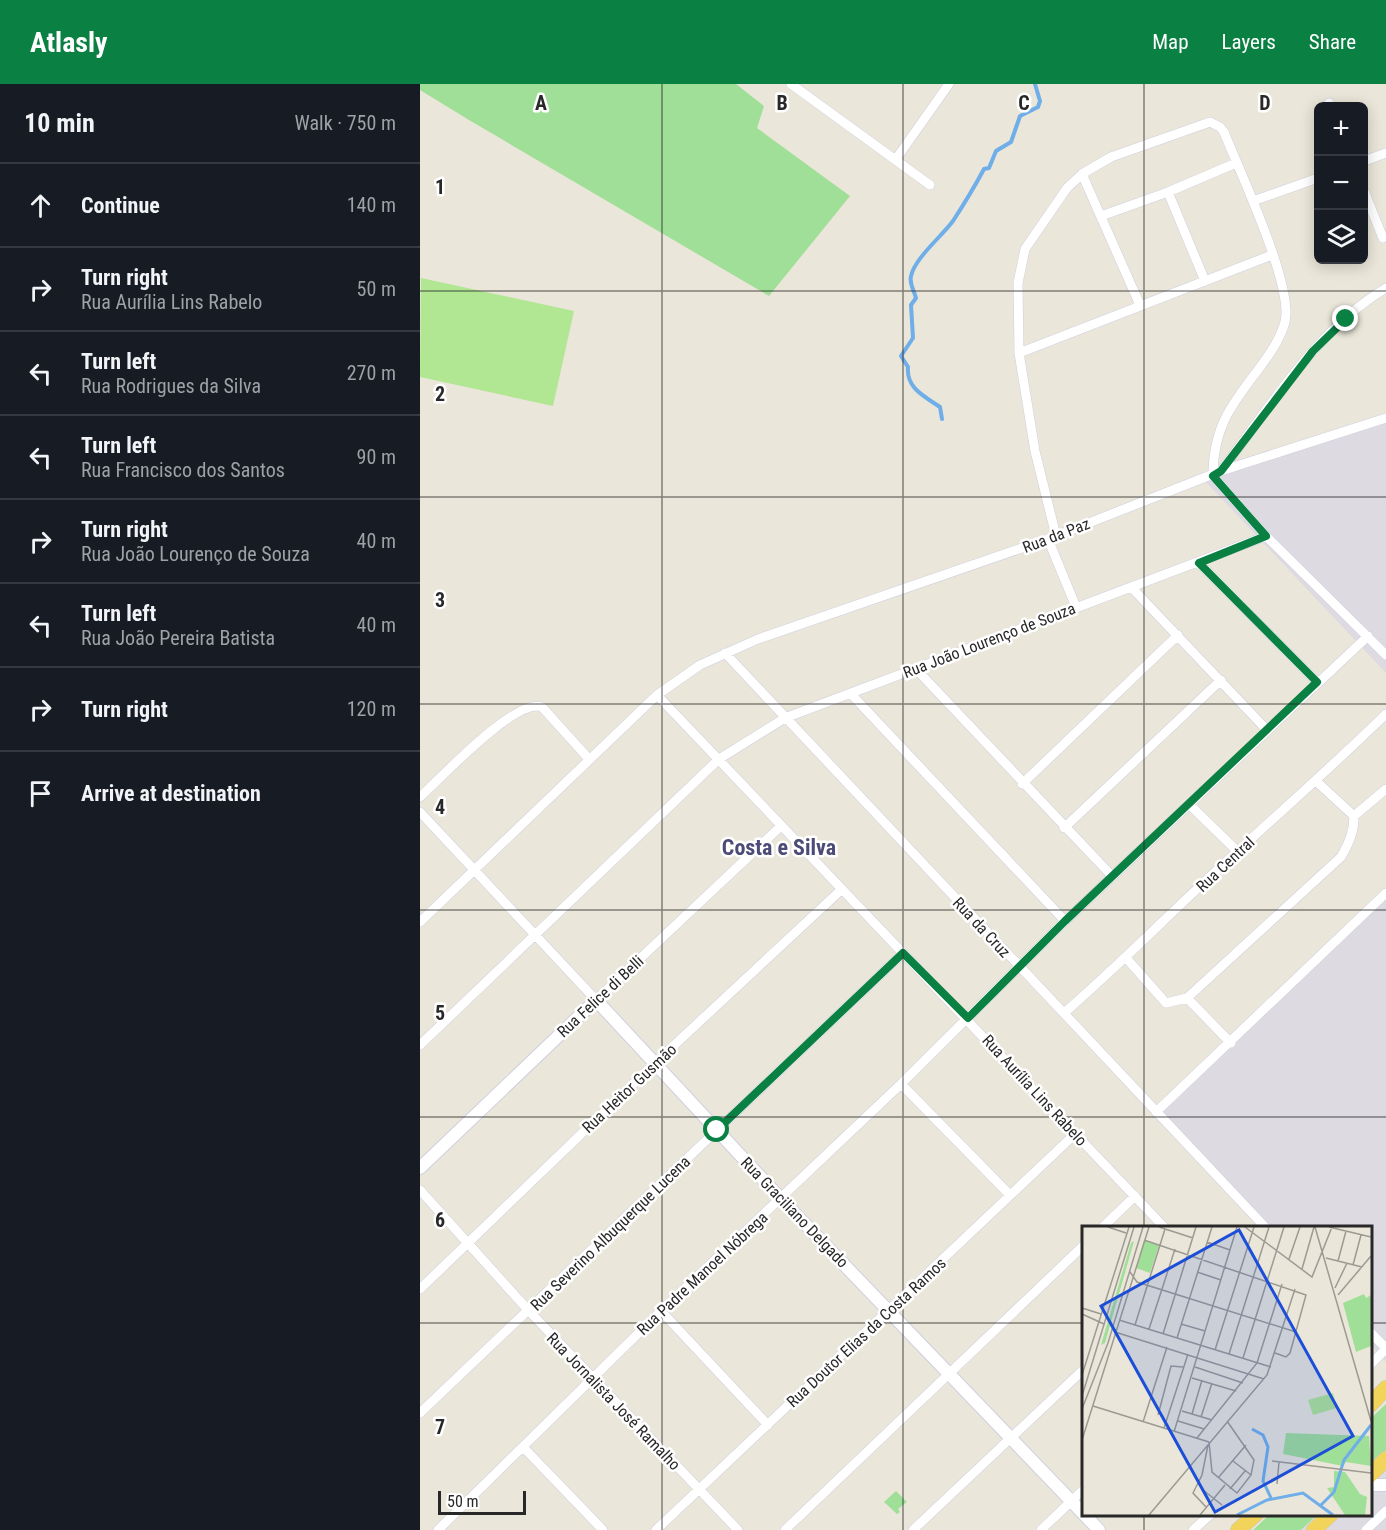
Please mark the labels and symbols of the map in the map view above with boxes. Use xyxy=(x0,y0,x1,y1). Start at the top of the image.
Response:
text: A xyxy=(535,91,547,115)
text: B xyxy=(776,91,788,115)
text: C xyxy=(1018,91,1030,115)
text: D xyxy=(1259,91,1271,115)
text: 1 xyxy=(435,175,445,199)
route end xyxy=(1332,305,1358,331)
text: 2 xyxy=(435,382,445,406)
street label: Rua da Paz xyxy=(1020,514,1092,557)
text: 3 xyxy=(435,588,445,612)
street label: Rua João Lourenço de Souza xyxy=(900,599,1078,682)
text: 4 xyxy=(435,795,445,819)
street label: Rua Central xyxy=(1192,833,1258,896)
district label: Costa e Silva xyxy=(722,835,836,860)
street label: Rua da Cruz xyxy=(949,893,1014,961)
street label: Rua Felice di Belli xyxy=(553,952,647,1041)
text: 5 xyxy=(435,1001,445,1025)
street label: Rua Aurília Lins Rabelo xyxy=(978,1031,1091,1150)
street label: Rua Heitor Gusmão xyxy=(578,1040,680,1137)
route start xyxy=(703,1116,729,1142)
street label: Rua Severino Albuquerque Lucena xyxy=(527,1152,694,1315)
street label: Rua Graciliano Delgado xyxy=(737,1153,852,1272)
text: 6 xyxy=(435,1208,445,1232)
street label: Rua Padre Manoel Nóbrega xyxy=(633,1208,772,1339)
inset map xyxy=(1082,1226,1371,1515)
street label: Rua Doutor Elias da Costa Ramos xyxy=(783,1254,950,1411)
street label: Rua Jornalista José Ramalho xyxy=(543,1329,684,1474)
text: 7 xyxy=(435,1415,445,1439)
scale bar xyxy=(438,1488,526,1516)

